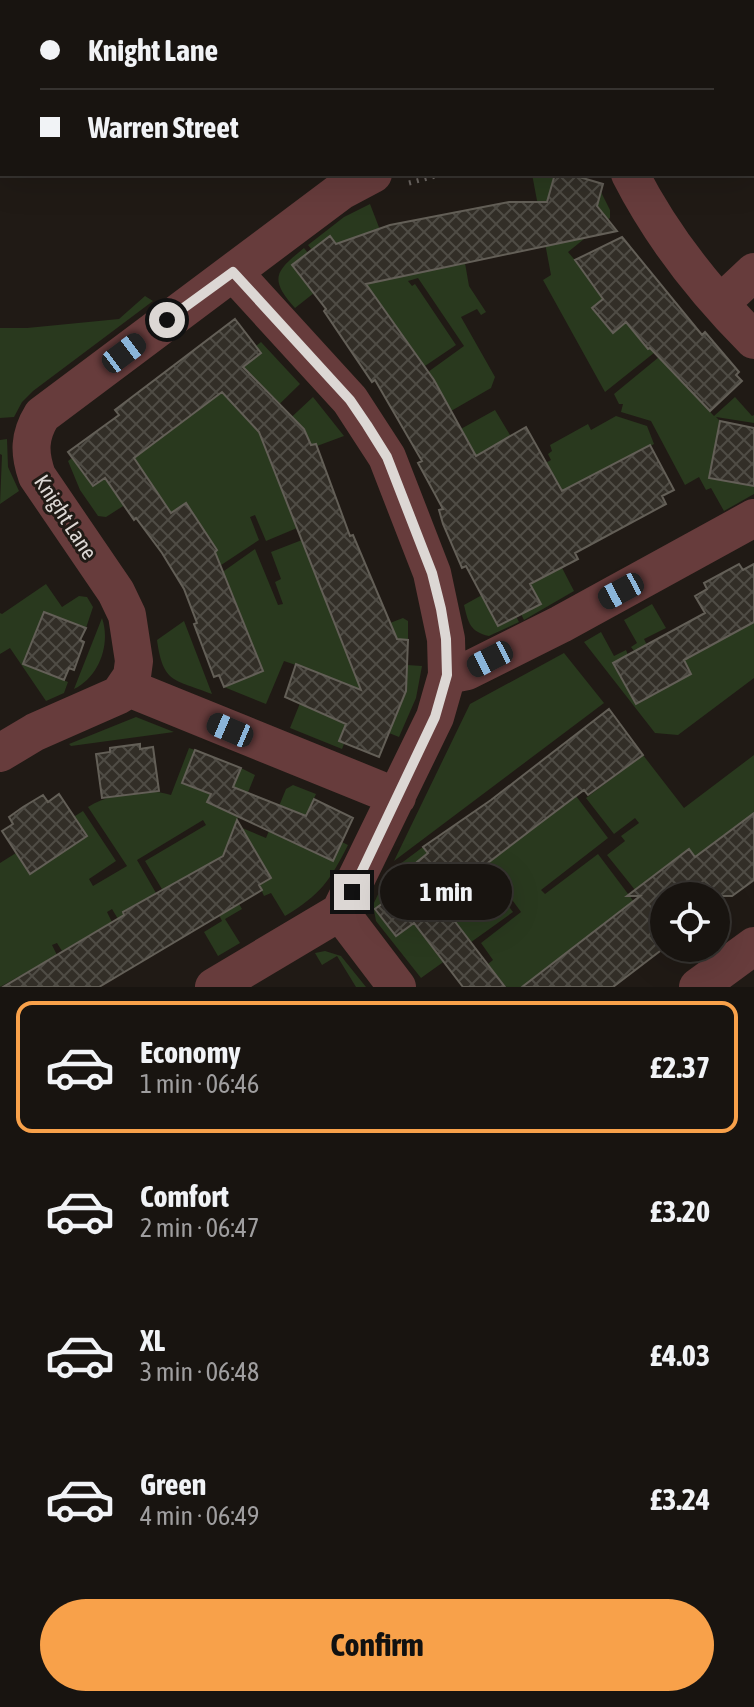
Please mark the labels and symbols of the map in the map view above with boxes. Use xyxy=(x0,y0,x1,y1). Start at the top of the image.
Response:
route start xyxy=(149,302,185,338)
car xyxy=(98,329,150,377)
street label: Knight Lane xyxy=(29,470,103,564)
car xyxy=(594,569,648,613)
car xyxy=(463,637,517,681)
car xyxy=(203,710,257,750)
callout: 1 min xyxy=(380,864,512,920)
route end xyxy=(334,874,370,910)

